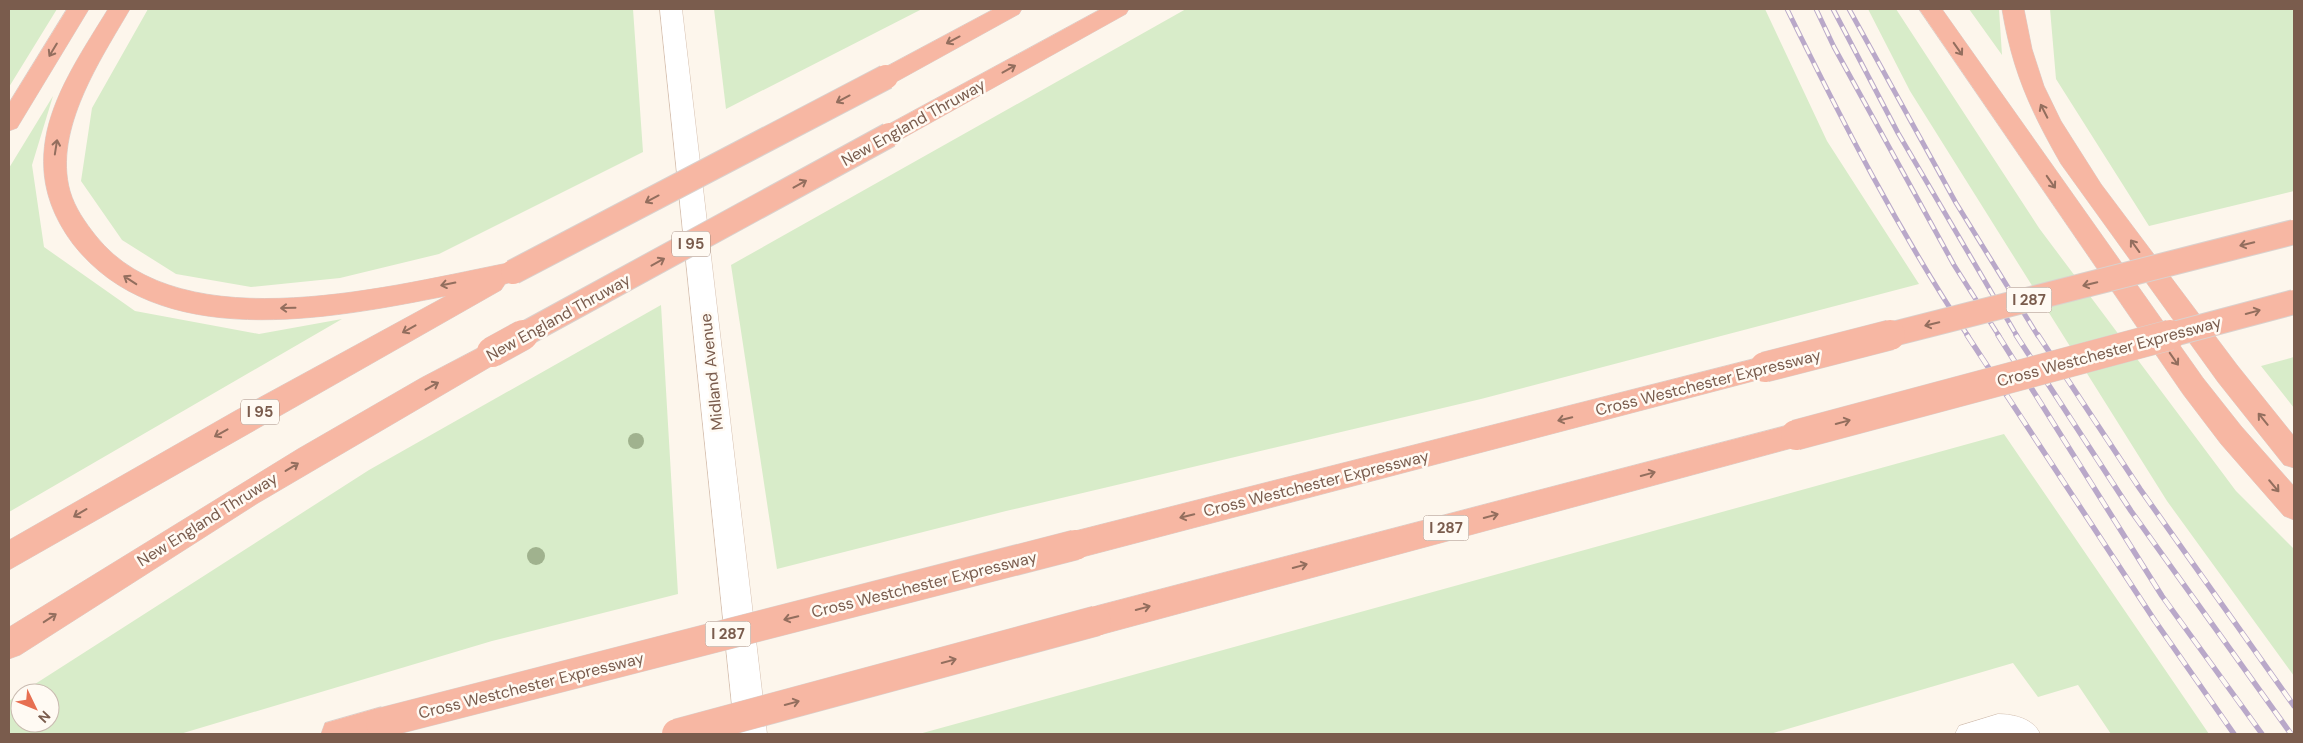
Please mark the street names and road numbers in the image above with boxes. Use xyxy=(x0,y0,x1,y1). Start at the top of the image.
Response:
street label: New England Thruway xyxy=(837,74,989,171)
road number: I 95 xyxy=(672,232,710,256)
street label: New England Thruway xyxy=(482,269,634,366)
road number: I 287 xyxy=(2006,288,2052,312)
street label: Cross Westchester Expressway xyxy=(1995,311,2224,392)
street label: Midland Avenue xyxy=(695,312,728,431)
street label: Cross Westchester Expressway xyxy=(1593,344,1823,421)
road number: I 95 xyxy=(241,400,279,424)
street label: Cross Westchester Expressway xyxy=(1201,445,1431,522)
street label: New England Thruway xyxy=(133,468,281,571)
road number: I 287 xyxy=(1424,516,1468,540)
street label: Cross Westchester Expressway xyxy=(809,546,1039,623)
road number: I 287 xyxy=(706,622,750,646)
street label: Cross Westchester Expressway xyxy=(416,647,646,724)

